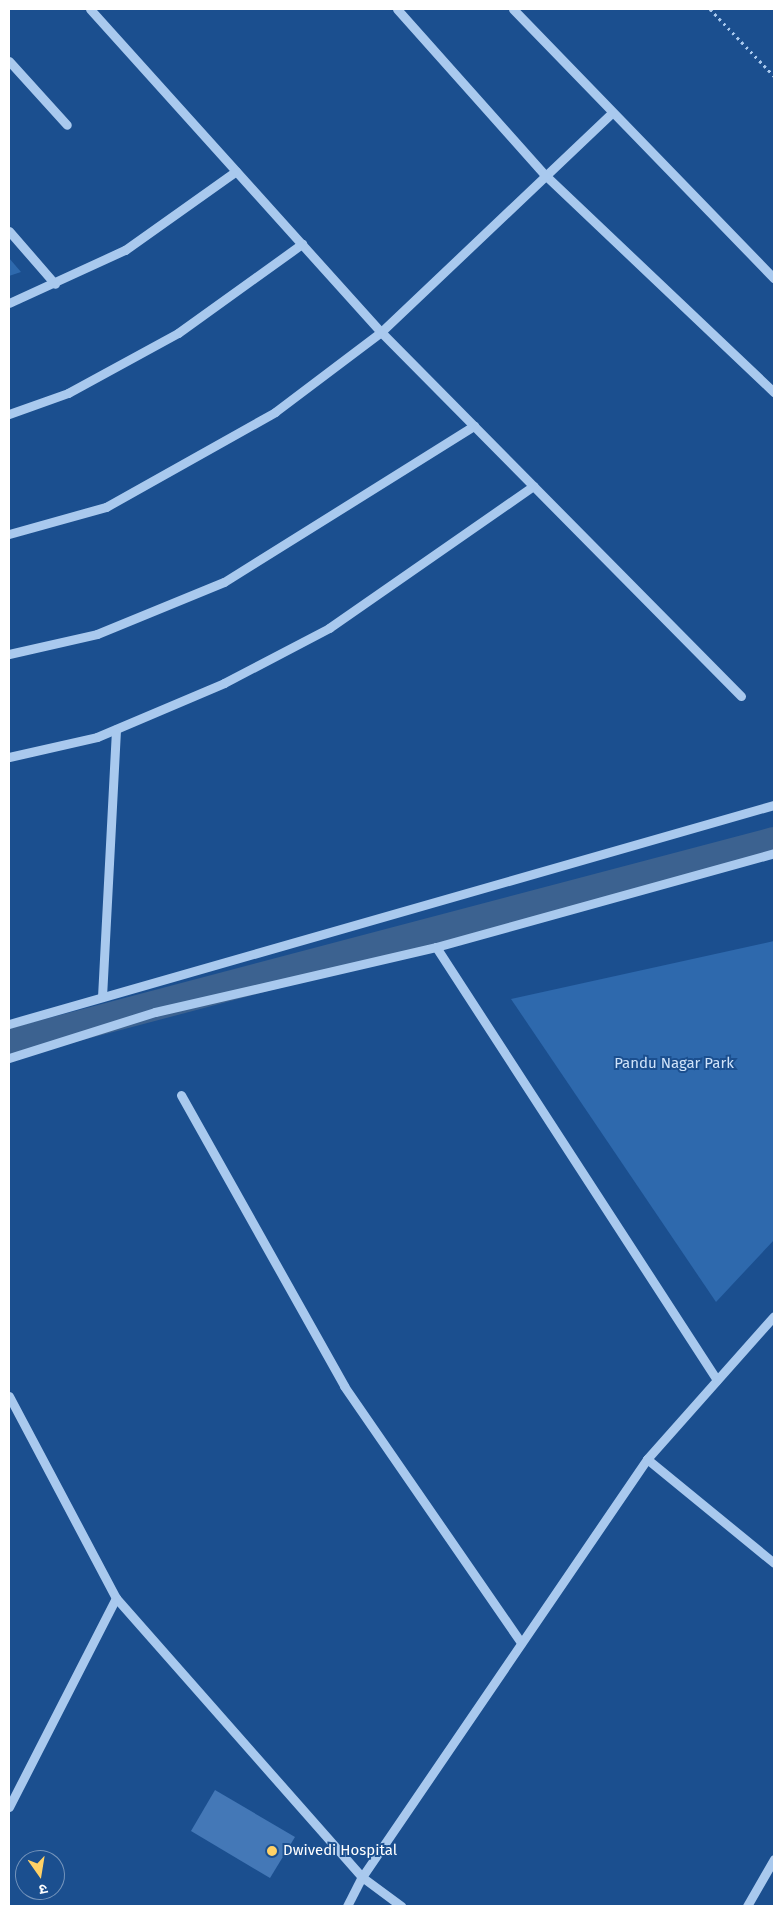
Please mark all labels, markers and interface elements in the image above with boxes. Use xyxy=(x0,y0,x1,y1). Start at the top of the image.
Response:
park label: Pandu Nagar Park xyxy=(614,1055,734,1073)
place label: Dwivedi Hospital xyxy=(283,1842,397,1860)
marker: Dwivedi Hospital xyxy=(265,1844,279,1858)
north arrow xyxy=(15,1850,65,1900)
text: उ xyxy=(37,1880,49,1898)

